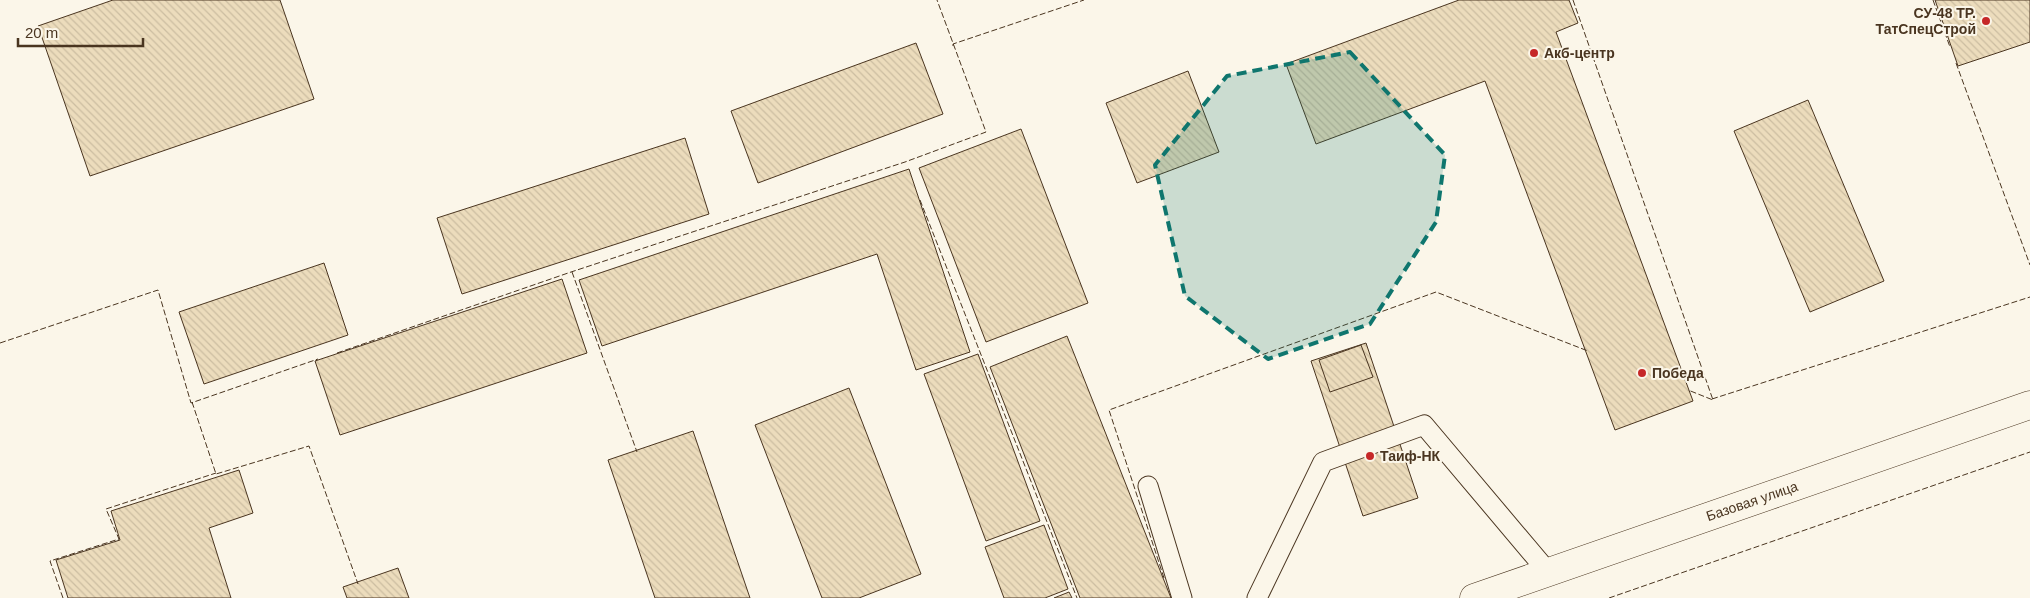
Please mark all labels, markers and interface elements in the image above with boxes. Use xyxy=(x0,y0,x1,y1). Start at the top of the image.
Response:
place label: СУ-48 ТР. ТатСпецСтрой xyxy=(1876,5,1976,37)
scale bar xyxy=(18,15,142,47)
marker: СУ-48 ТР. ТатСпецСтрой xyxy=(1980,15,1992,27)
text: 20 m xyxy=(25,24,58,41)
place label: Акб-центр xyxy=(1544,45,1615,61)
marker: Акб-центр xyxy=(1528,47,1540,59)
place label: Победа xyxy=(1652,365,1704,381)
marker: Победа xyxy=(1636,367,1648,379)
place label: Таиф-НК xyxy=(1380,448,1441,464)
marker: Таиф-НК xyxy=(1364,450,1376,462)
street label: Базовая улица xyxy=(1704,478,1800,524)

